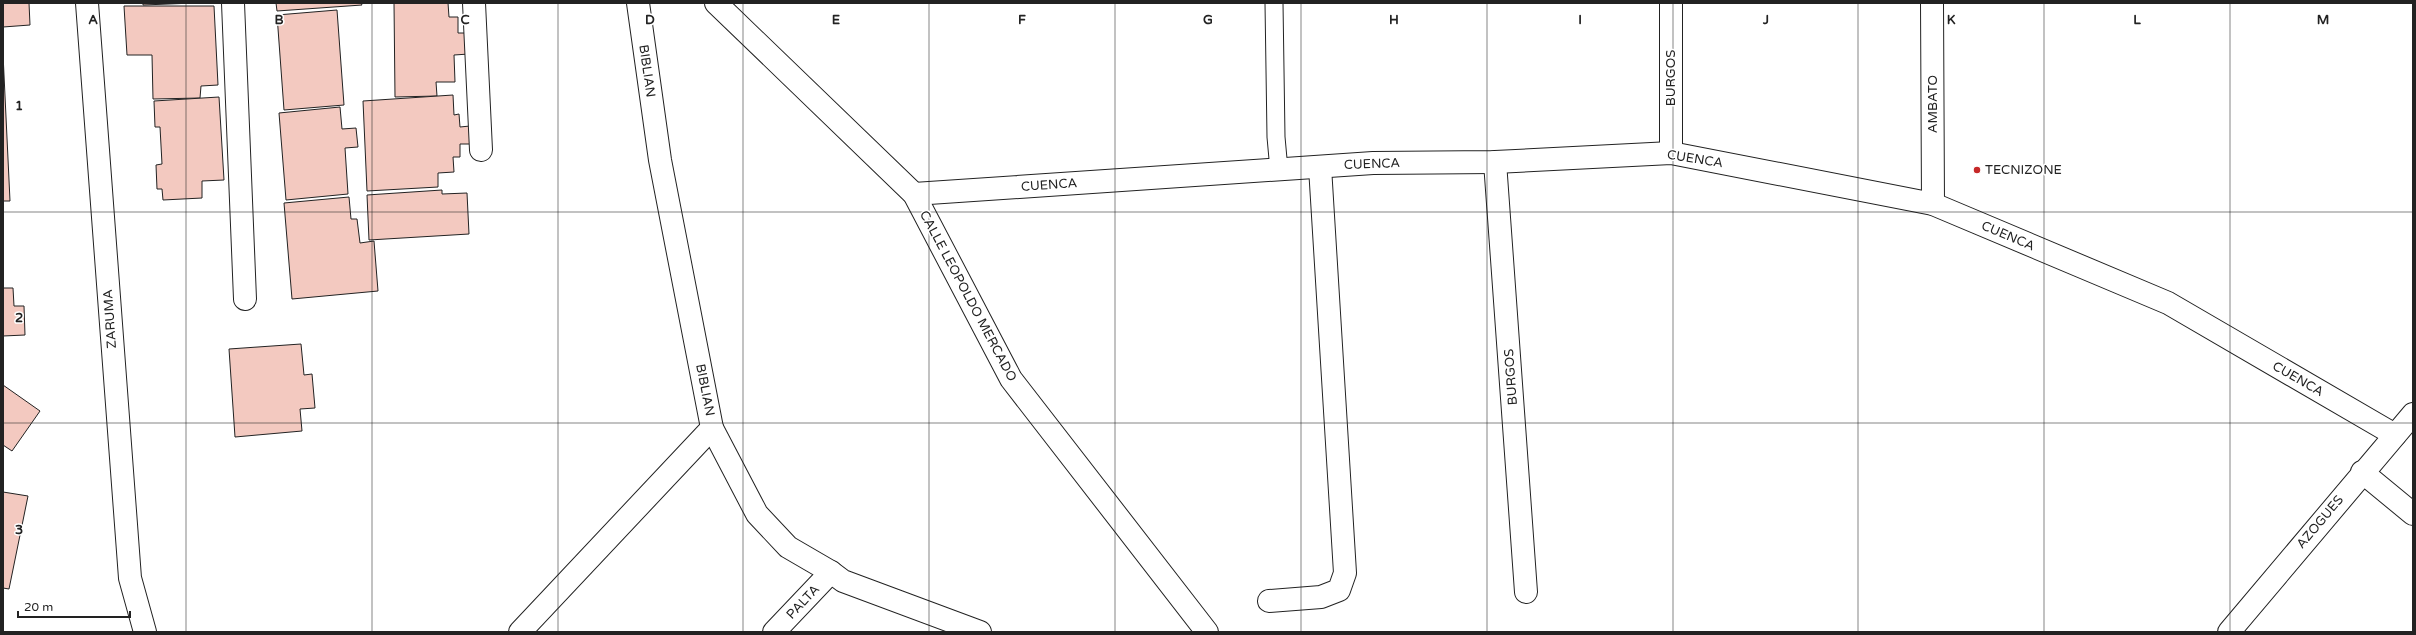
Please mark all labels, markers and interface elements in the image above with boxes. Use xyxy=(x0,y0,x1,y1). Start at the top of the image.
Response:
text: A xyxy=(88,12,98,28)
text: B xyxy=(274,12,284,28)
text: C xyxy=(460,12,470,28)
text: D xyxy=(645,12,655,28)
text: E xyxy=(832,12,840,28)
text: F xyxy=(1018,12,1026,28)
text: G xyxy=(1203,12,1213,28)
text: H xyxy=(1389,12,1399,28)
text: I xyxy=(1578,12,1582,28)
text: J xyxy=(1762,12,1769,28)
text: K xyxy=(1947,12,1956,28)
text: L xyxy=(2133,12,2141,28)
text: M xyxy=(2317,12,2329,28)
street label: BIBLIAN xyxy=(635,44,659,98)
street label: BURGOS xyxy=(1663,50,1679,106)
street label: AMBATO xyxy=(1925,75,1941,133)
text: 1 xyxy=(15,98,23,114)
street label: CUENCA xyxy=(1666,147,1724,171)
street label: CUENCA xyxy=(1344,155,1401,173)
place label: TECNIZONE xyxy=(1985,162,2062,178)
marker: TECNIZONE xyxy=(1972,165,1982,175)
street label: CUENCA xyxy=(1020,175,1078,195)
street label: CALLE LEOPOLDO MERCADO xyxy=(916,208,1020,384)
street label: CUENCA xyxy=(1979,218,2037,254)
street label: ZARUMA xyxy=(100,289,120,349)
text: 2 xyxy=(15,310,23,326)
street label: BURGOS xyxy=(1501,348,1521,406)
street label: CUENCA xyxy=(2270,358,2327,400)
street label: BIBLIAN xyxy=(692,362,718,418)
street label: AZOGUES xyxy=(2293,492,2347,552)
text: 3 xyxy=(15,522,23,538)
street label: PALTA xyxy=(783,581,823,623)
scale bar xyxy=(18,593,130,619)
text: 20 m xyxy=(24,600,53,614)

